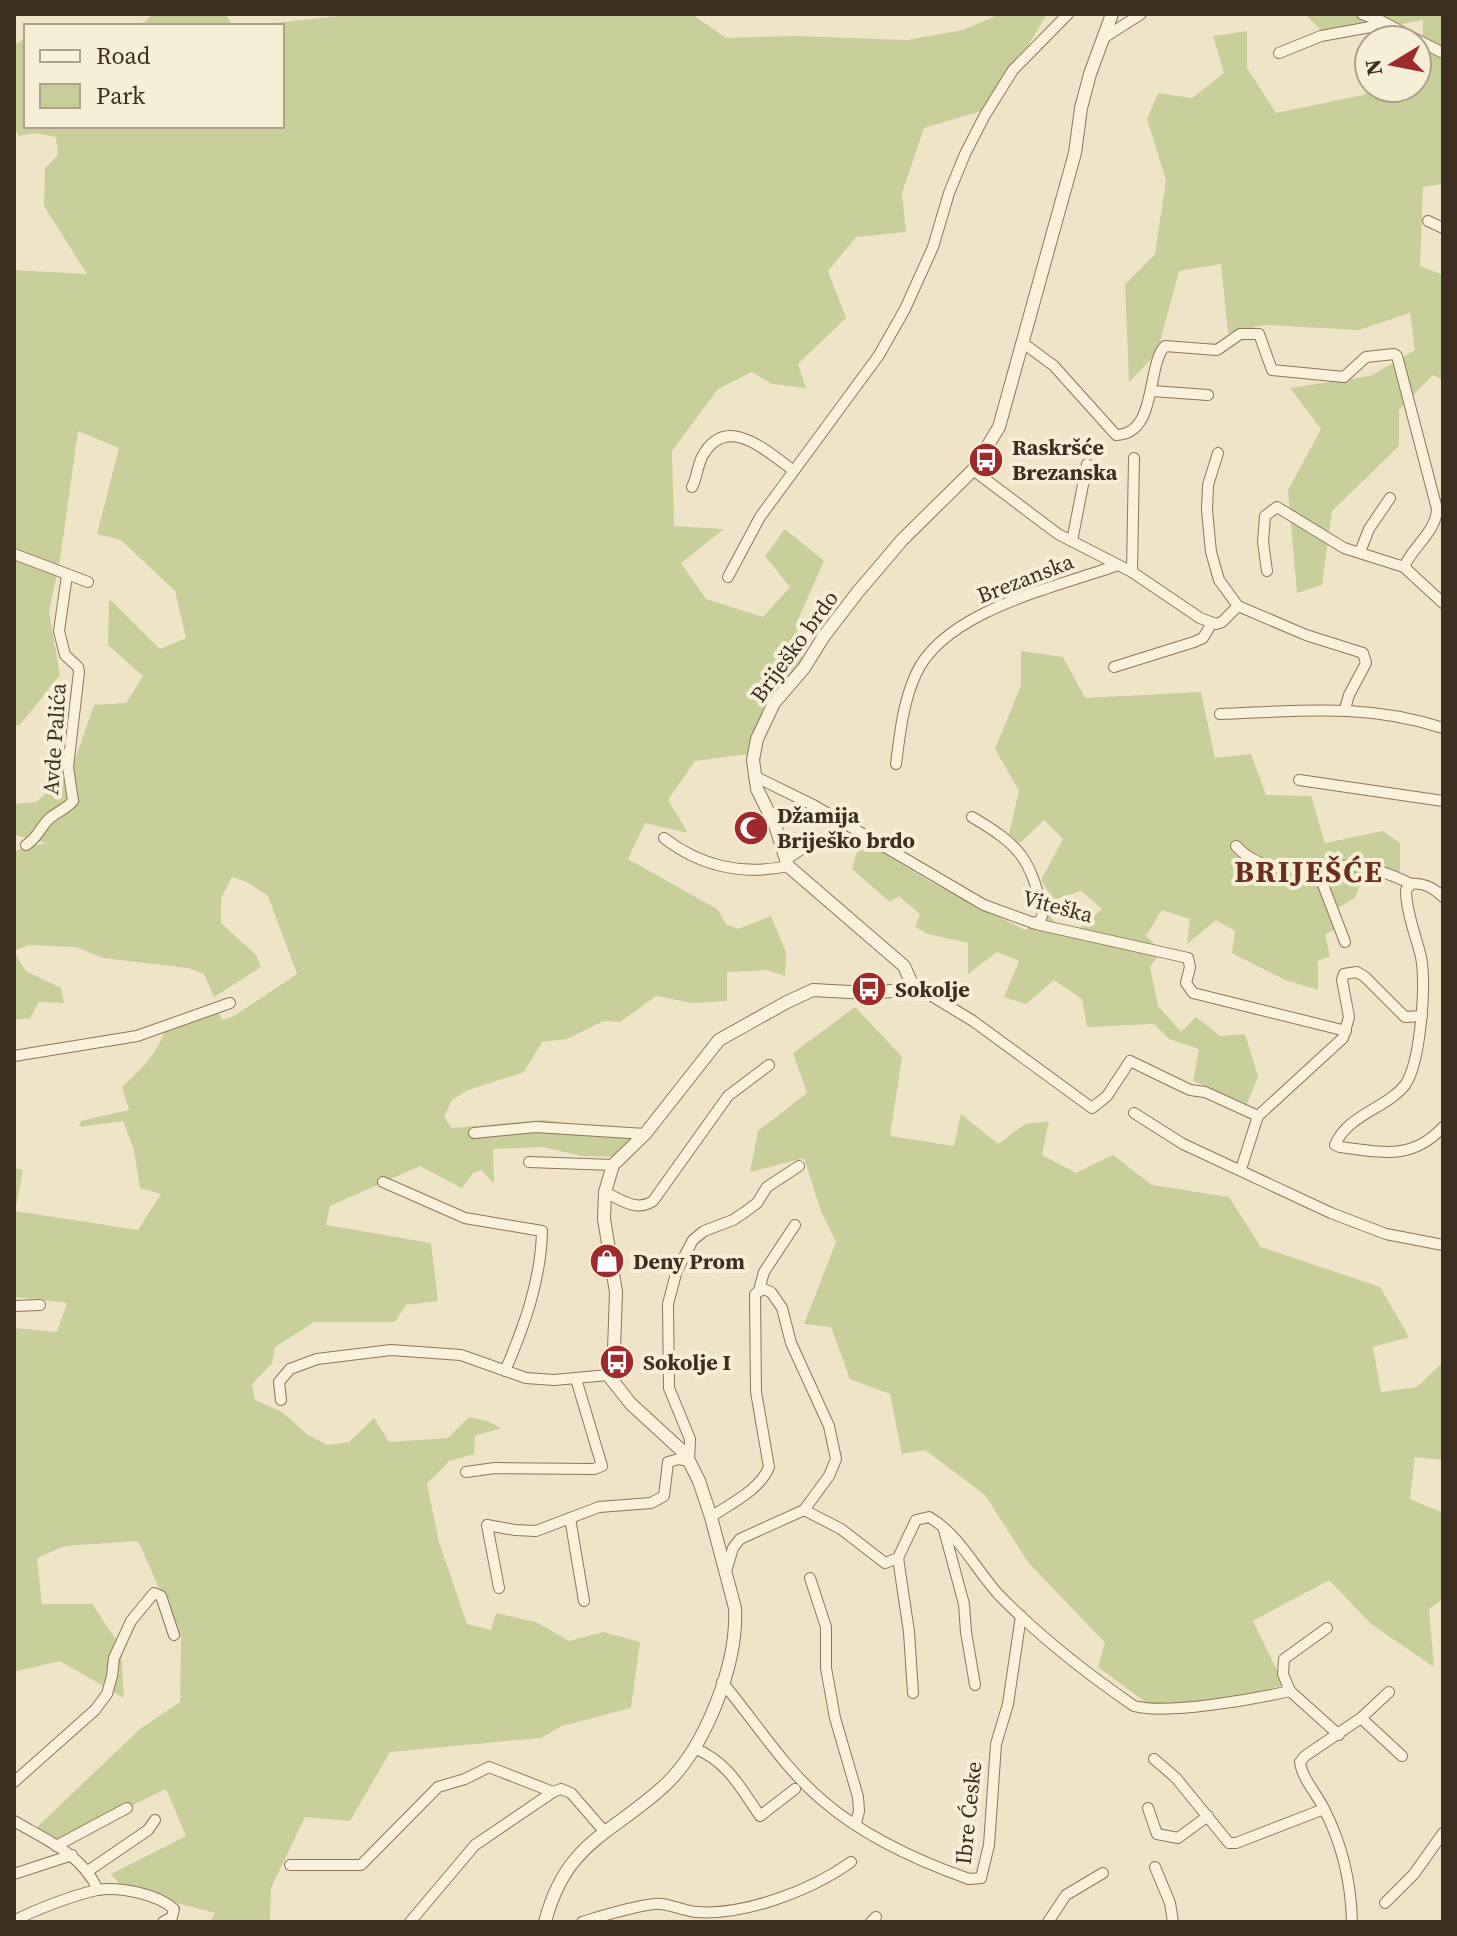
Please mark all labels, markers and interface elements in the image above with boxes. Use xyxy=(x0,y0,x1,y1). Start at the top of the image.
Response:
legend xyxy=(24,24,284,128)
north arrow xyxy=(1353,24,1433,104)
text: Road xyxy=(96,39,151,72)
text: N xyxy=(1357,57,1389,78)
text: Park xyxy=(96,79,146,112)
place label: Raskršće Brezanska xyxy=(1012,432,1118,487)
bus stop icon: Raskršće Brezanska xyxy=(967,441,1005,479)
street label: Brezanska xyxy=(972,546,1078,610)
street label: Briješko brdo xyxy=(743,584,845,708)
street label: Avde Palića xyxy=(35,681,73,796)
place label: Džamija Briješko brdo xyxy=(777,800,915,855)
mosque icon: Džamija Briješko brdo xyxy=(732,809,770,847)
district label: BRIJEŠĆE xyxy=(1234,851,1384,892)
street label: Viteška xyxy=(1020,882,1097,930)
bus stop icon: Sokolje xyxy=(850,970,888,1008)
place label: Sokolje xyxy=(895,974,970,1004)
shop icon: Deny Prom xyxy=(588,1242,626,1280)
place label: Deny Prom xyxy=(633,1246,745,1276)
bus stop icon: Sokolje I xyxy=(598,1343,636,1381)
place label: Sokolje I xyxy=(643,1347,731,1377)
street label: Ibre Ćeske xyxy=(948,1760,988,1866)

